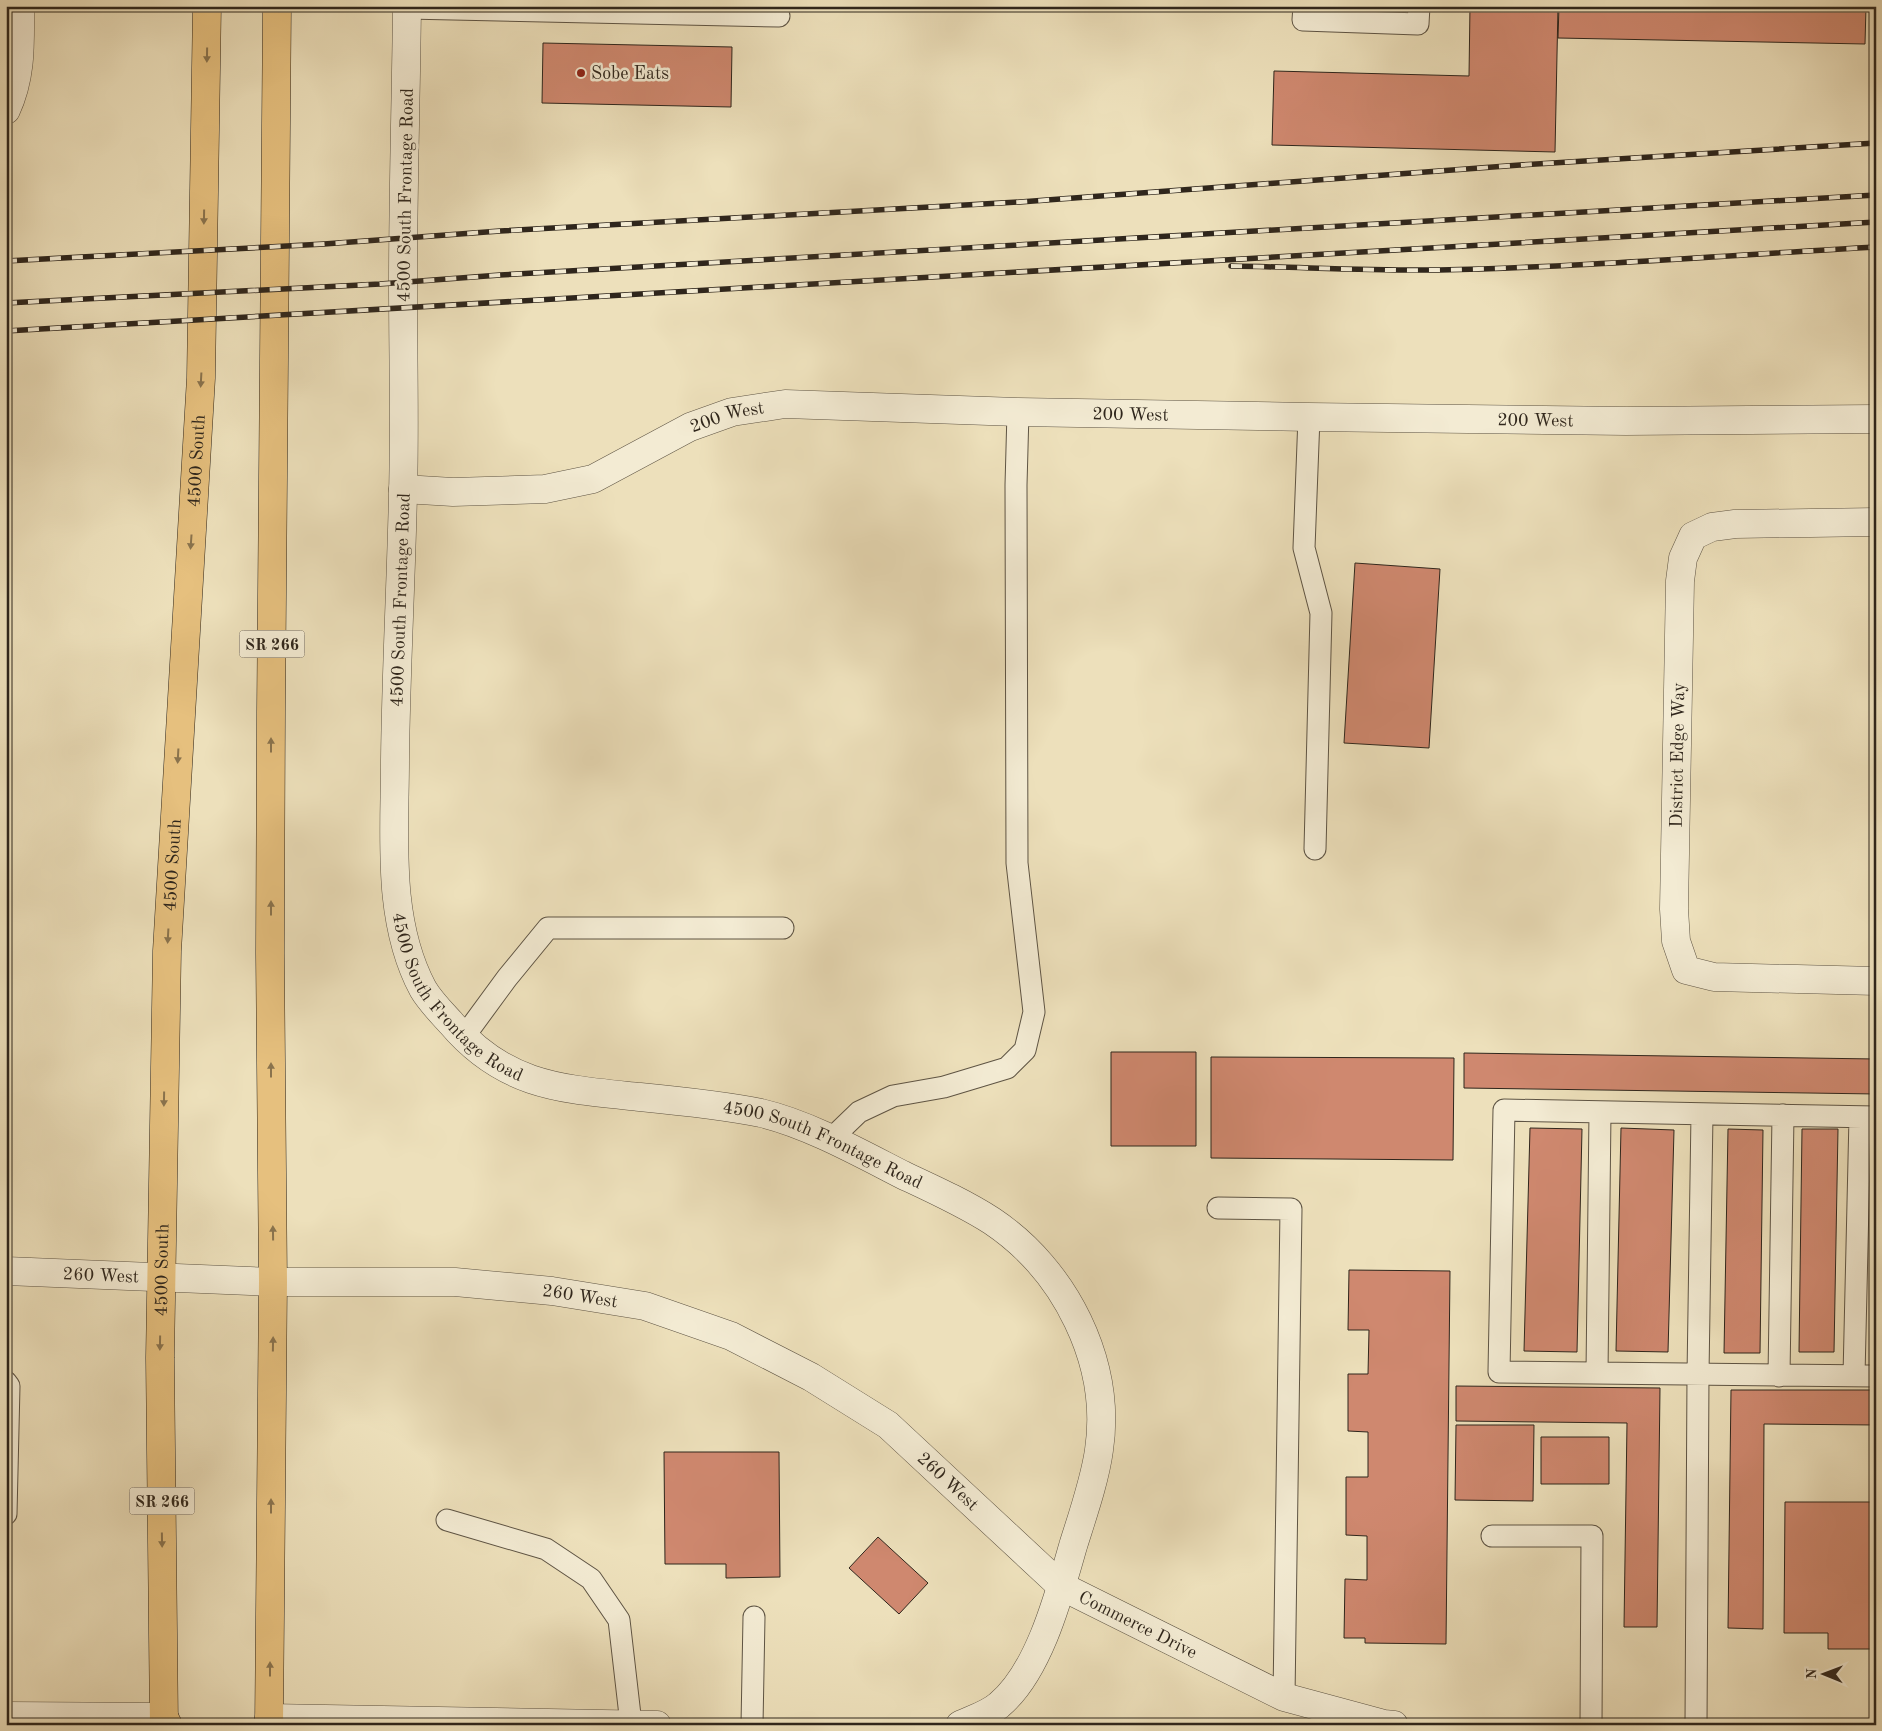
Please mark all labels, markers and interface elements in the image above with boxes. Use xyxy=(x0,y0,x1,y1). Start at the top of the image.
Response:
one-way arrow xyxy=(202,47,210,63)
place label: Sobe Eats xyxy=(591,65,669,83)
marker: Sobe Eats xyxy=(575,67,587,79)
street label: 4500 South Frontage Road xyxy=(395,88,417,302)
one-way arrow xyxy=(200,210,208,226)
one-way arrow xyxy=(196,372,204,388)
street label: 200 West xyxy=(688,399,765,436)
street label: 200 West xyxy=(1092,405,1169,425)
street label: 200 West xyxy=(1497,411,1574,430)
street label: 4500 South xyxy=(185,414,209,508)
street label: 4500 South Frontage Road xyxy=(388,493,414,707)
one-way arrow xyxy=(186,534,194,550)
road number: SR 266 xyxy=(240,630,304,658)
street label: District Edge Way xyxy=(1668,682,1688,828)
one-way arrow xyxy=(267,737,275,753)
one-way arrow xyxy=(173,749,181,765)
street label: 4500 South xyxy=(161,818,185,912)
one-way arrow xyxy=(267,900,275,916)
street label: 4500 South Frontage Road xyxy=(389,911,525,1085)
one-way arrow xyxy=(163,928,171,944)
one-way arrow xyxy=(267,1062,275,1078)
one-way arrow xyxy=(160,1091,168,1107)
street label: 4500 South Frontage Road xyxy=(721,1099,925,1193)
street label: 4500 South xyxy=(153,1223,172,1317)
one-way arrow xyxy=(269,1225,277,1241)
street label: 260 West xyxy=(62,1265,139,1286)
street label: 260 West xyxy=(541,1282,619,1311)
one-way arrow xyxy=(156,1335,164,1351)
one-way arrow xyxy=(269,1336,277,1352)
street label: 260 West xyxy=(914,1449,982,1514)
road number: SR 266 xyxy=(130,1488,194,1514)
one-way arrow xyxy=(267,1498,275,1514)
one-way arrow xyxy=(158,1533,166,1549)
street label: Commerce Drive xyxy=(1076,1588,1200,1662)
north arrow xyxy=(1800,1648,1850,1698)
one-way arrow xyxy=(266,1661,274,1677)
text: N xyxy=(1805,1668,1819,1679)

